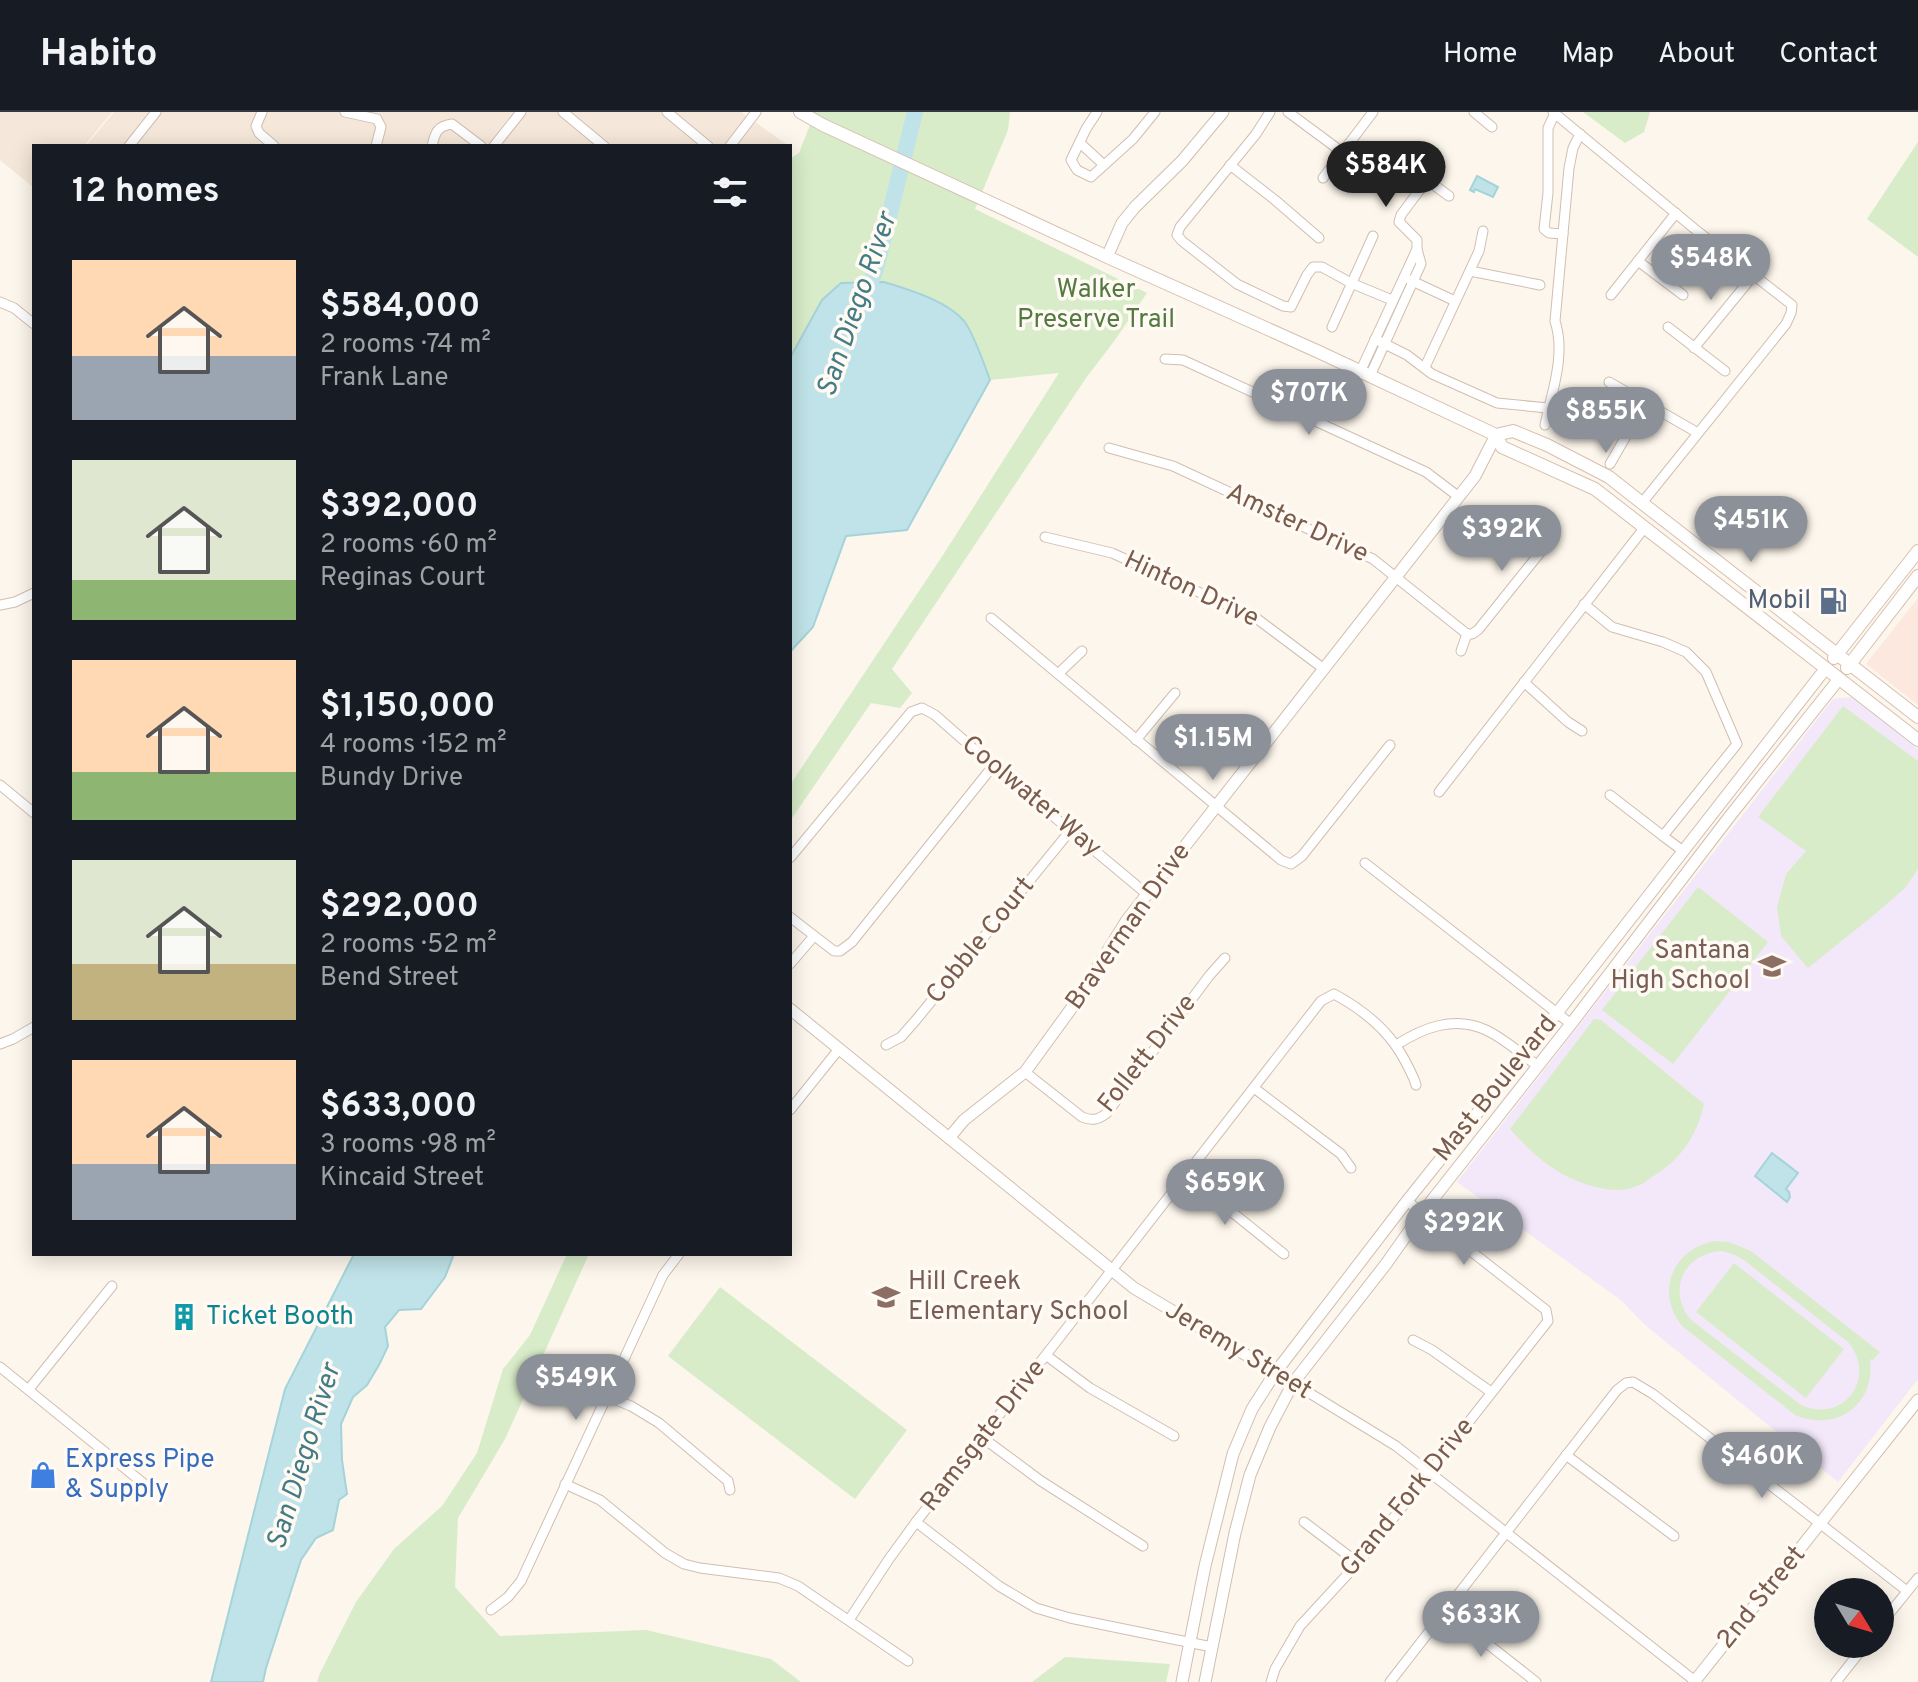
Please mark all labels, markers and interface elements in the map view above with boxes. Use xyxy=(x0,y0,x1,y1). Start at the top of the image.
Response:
text: Habito xyxy=(40,31,158,80)
text: Home xyxy=(1443,37,1517,73)
text: Map xyxy=(1561,37,1614,73)
text: About xyxy=(1658,37,1735,73)
text: Contact xyxy=(1779,37,1878,73)
pin: $584K xyxy=(1330,141,1442,209)
text: $584K xyxy=(1344,150,1428,183)
icon: filters xyxy=(708,170,752,214)
text: 12 homes xyxy=(72,171,219,214)
water label: San Diego River xyxy=(810,206,907,402)
pin: $548K xyxy=(1655,234,1767,302)
text: $548K xyxy=(1669,243,1753,276)
park label: Walker Preserve Trail xyxy=(1017,274,1175,337)
text: $584,000 xyxy=(320,286,480,329)
icon: home xyxy=(136,292,232,388)
text: 2 rooms · 74 m² xyxy=(320,329,491,362)
text: Frank Lane xyxy=(320,362,448,395)
pin: $707K xyxy=(1253,369,1365,437)
text: $707K xyxy=(1270,378,1348,411)
pin: $855K xyxy=(1550,387,1662,455)
text: $855K xyxy=(1565,396,1647,429)
street label: Amster Drive xyxy=(1221,477,1373,571)
text: $392,000 xyxy=(320,486,478,529)
icon: home xyxy=(136,492,232,588)
pin: $451K xyxy=(1695,496,1807,564)
pin: $392K xyxy=(1446,505,1558,573)
text: $451K xyxy=(1712,505,1790,538)
text: $392K xyxy=(1461,514,1543,547)
text: 2 rooms · 60 m² xyxy=(320,529,497,562)
street label: Hinton Drive xyxy=(1118,544,1264,636)
text: Reginas Court xyxy=(320,562,486,595)
place label: Mobil xyxy=(1748,585,1811,618)
fuel station icon: Mobil xyxy=(1818,586,1848,616)
text: $1,150,000 xyxy=(320,686,495,729)
icon: home xyxy=(136,692,232,788)
pin: $1.15M xyxy=(1148,714,1278,782)
text: $1.15M xyxy=(1173,723,1253,756)
text: 4 rooms · 152 m² xyxy=(320,729,507,762)
street label: Coolwater Way xyxy=(954,729,1108,865)
text: Bundy Drive xyxy=(320,762,463,795)
street label: Braverman Drive xyxy=(1059,837,1199,1017)
street label: Cobble Court xyxy=(920,871,1042,1011)
text: $292,000 xyxy=(320,886,479,929)
icon: home xyxy=(136,892,232,988)
text: 2 rooms · 52 m² xyxy=(320,929,497,962)
place label: Santana High School xyxy=(1610,935,1750,998)
school or university icon: Santana High School xyxy=(1757,951,1787,981)
text: Bend Street xyxy=(320,962,459,995)
street label: Follett Drive xyxy=(1091,988,1205,1120)
street label: Mast Boulevard xyxy=(1427,1009,1565,1169)
text: $633,000 xyxy=(320,1086,477,1129)
icon: home xyxy=(136,1092,232,1188)
text: 3 rooms · 98 m² xyxy=(320,1129,496,1162)
pin: $659K xyxy=(1169,1159,1281,1227)
text: Kincaid Street xyxy=(320,1162,484,1195)
text: $659K xyxy=(1184,1168,1266,1201)
pin: $292K xyxy=(1408,1199,1520,1267)
text: $292K xyxy=(1423,1208,1505,1241)
place label: Hill Creek Elementary School xyxy=(908,1266,1129,1329)
school or university icon: Hill Creek Elementary School xyxy=(871,1282,901,1312)
street label: Jeremy Street xyxy=(1159,1294,1317,1408)
place label: Ticket Booth xyxy=(206,1301,354,1334)
building icon: Ticket Booth xyxy=(169,1302,199,1332)
street label: Ramsgate Drive xyxy=(914,1353,1054,1519)
pin: $549K xyxy=(520,1354,632,1422)
water label: San Diego River xyxy=(260,1358,351,1554)
text: $549K xyxy=(534,1363,618,1396)
street label: Grand Fork Drive xyxy=(1334,1412,1482,1584)
pin: $460K xyxy=(1706,1432,1818,1500)
text: $460K xyxy=(1720,1441,1804,1474)
place label: Express Pipe & Supply xyxy=(65,1444,215,1507)
shop icon: Express Pipe & Supply xyxy=(28,1460,58,1490)
street label: 2nd Street xyxy=(1710,1540,1814,1656)
north arrow xyxy=(1814,1578,1894,1658)
map controls xyxy=(1814,1578,1894,1658)
pin: $633K xyxy=(1425,1591,1537,1659)
text: $633K xyxy=(1440,1600,1522,1633)

